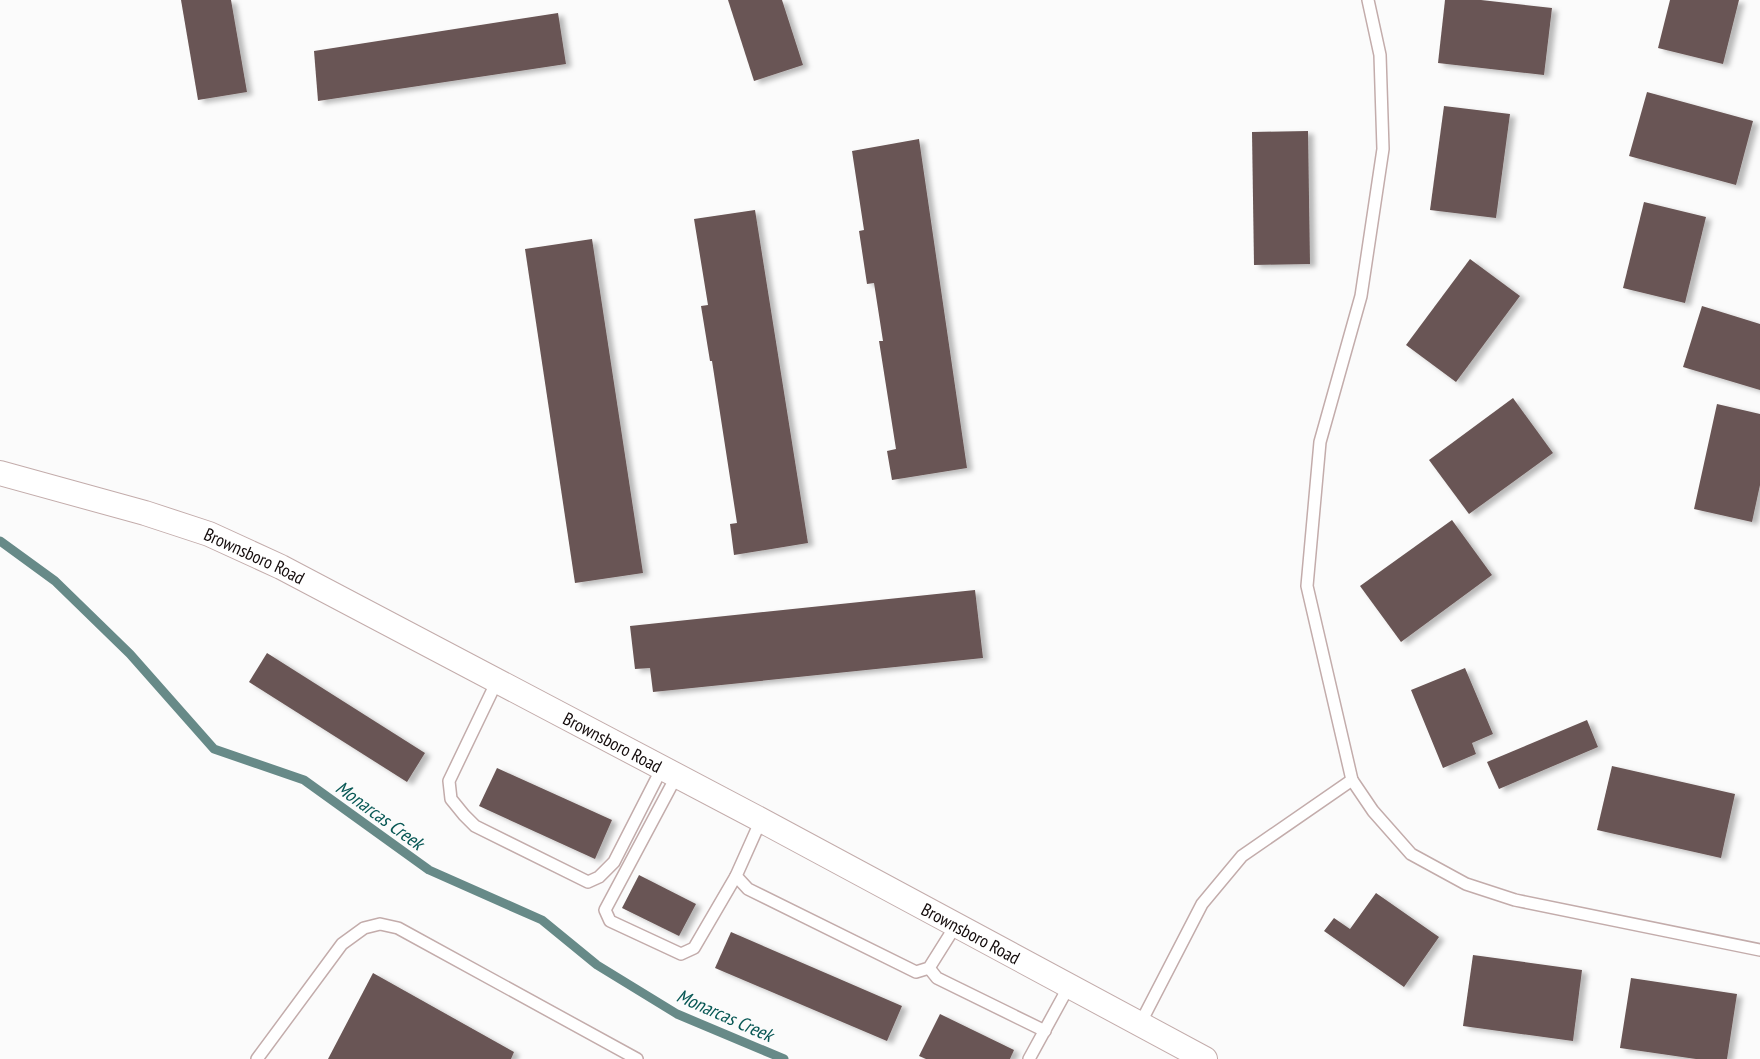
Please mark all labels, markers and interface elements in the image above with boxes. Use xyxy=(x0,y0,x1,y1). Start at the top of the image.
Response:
street label: Brownsboro Road xyxy=(201,522,309,589)
street label: Brownsboro Road xyxy=(559,706,666,777)
water label: Monarcas Creek xyxy=(331,775,431,856)
street label: Brownsboro Road xyxy=(918,897,1024,969)
water label: Monarcas Creek xyxy=(673,983,779,1048)

